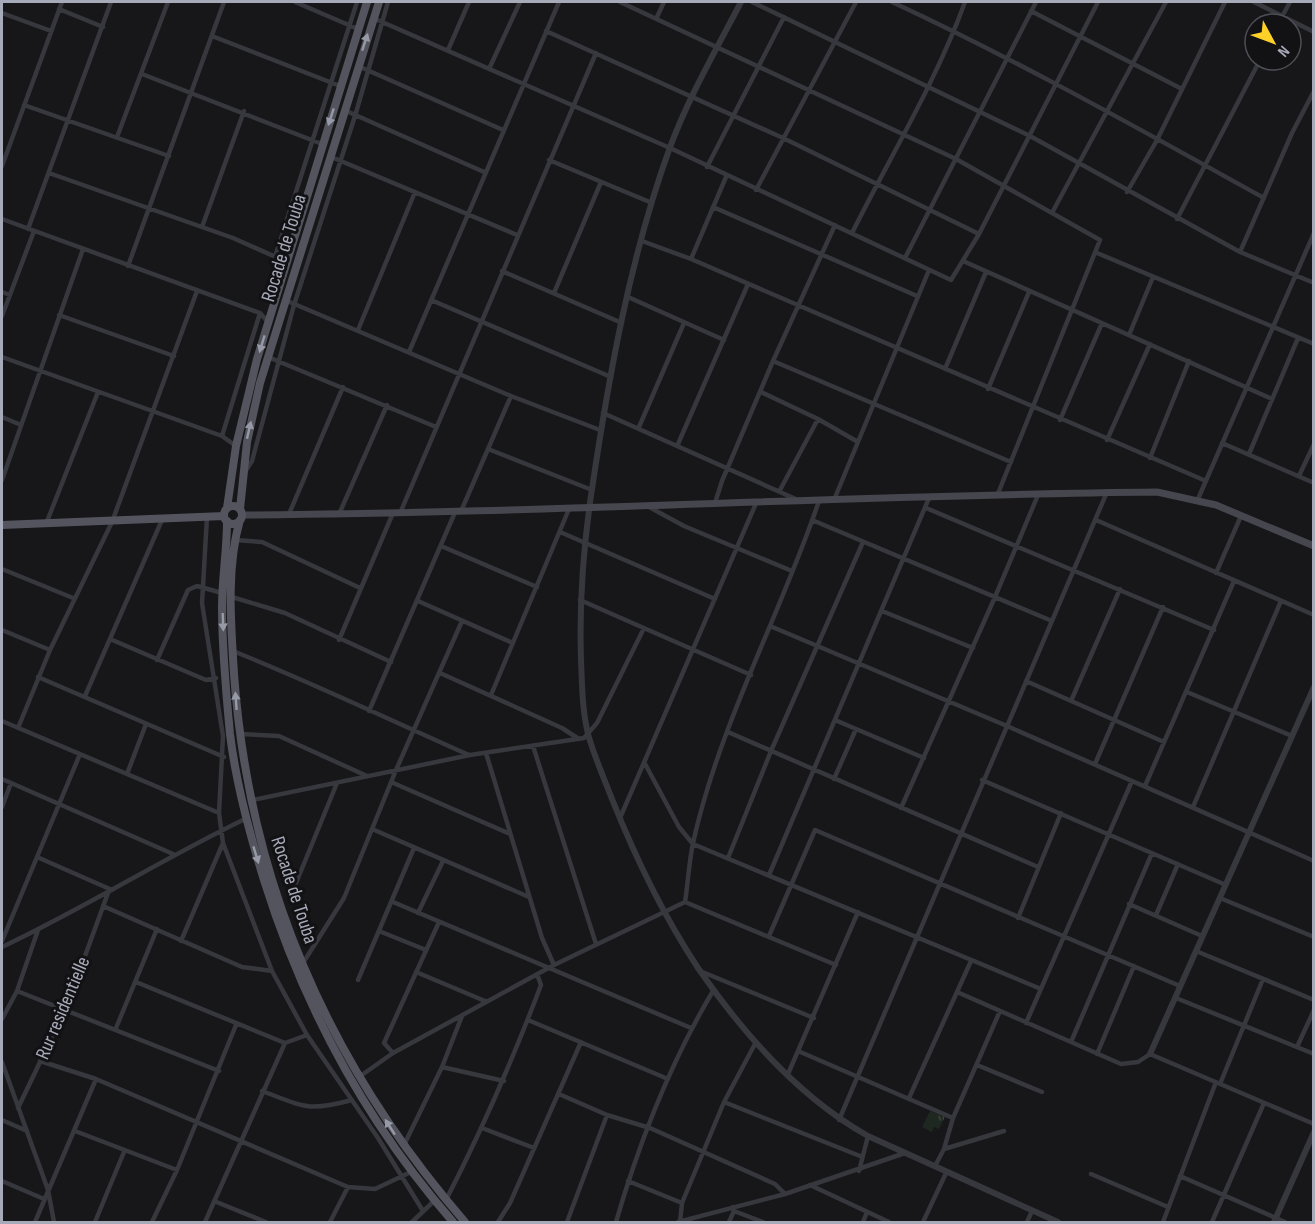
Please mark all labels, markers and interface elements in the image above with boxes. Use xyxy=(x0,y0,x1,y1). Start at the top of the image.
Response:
north arrow xyxy=(1243,12,1303,72)
one-way arrow xyxy=(361,33,371,51)
text: N xyxy=(1273,41,1293,60)
one-way arrow xyxy=(325,108,335,126)
street label: Rocade de Touba xyxy=(256,191,312,305)
one-way arrow xyxy=(256,335,266,353)
one-way arrow xyxy=(245,421,255,439)
one-way arrow xyxy=(218,612,227,631)
one-way arrow xyxy=(231,692,241,711)
street label: Rocade de Touba xyxy=(265,833,323,947)
one-way arrow xyxy=(252,847,261,865)
street label: Rur residentielle xyxy=(31,953,95,1063)
one-way arrow xyxy=(385,1118,396,1135)

